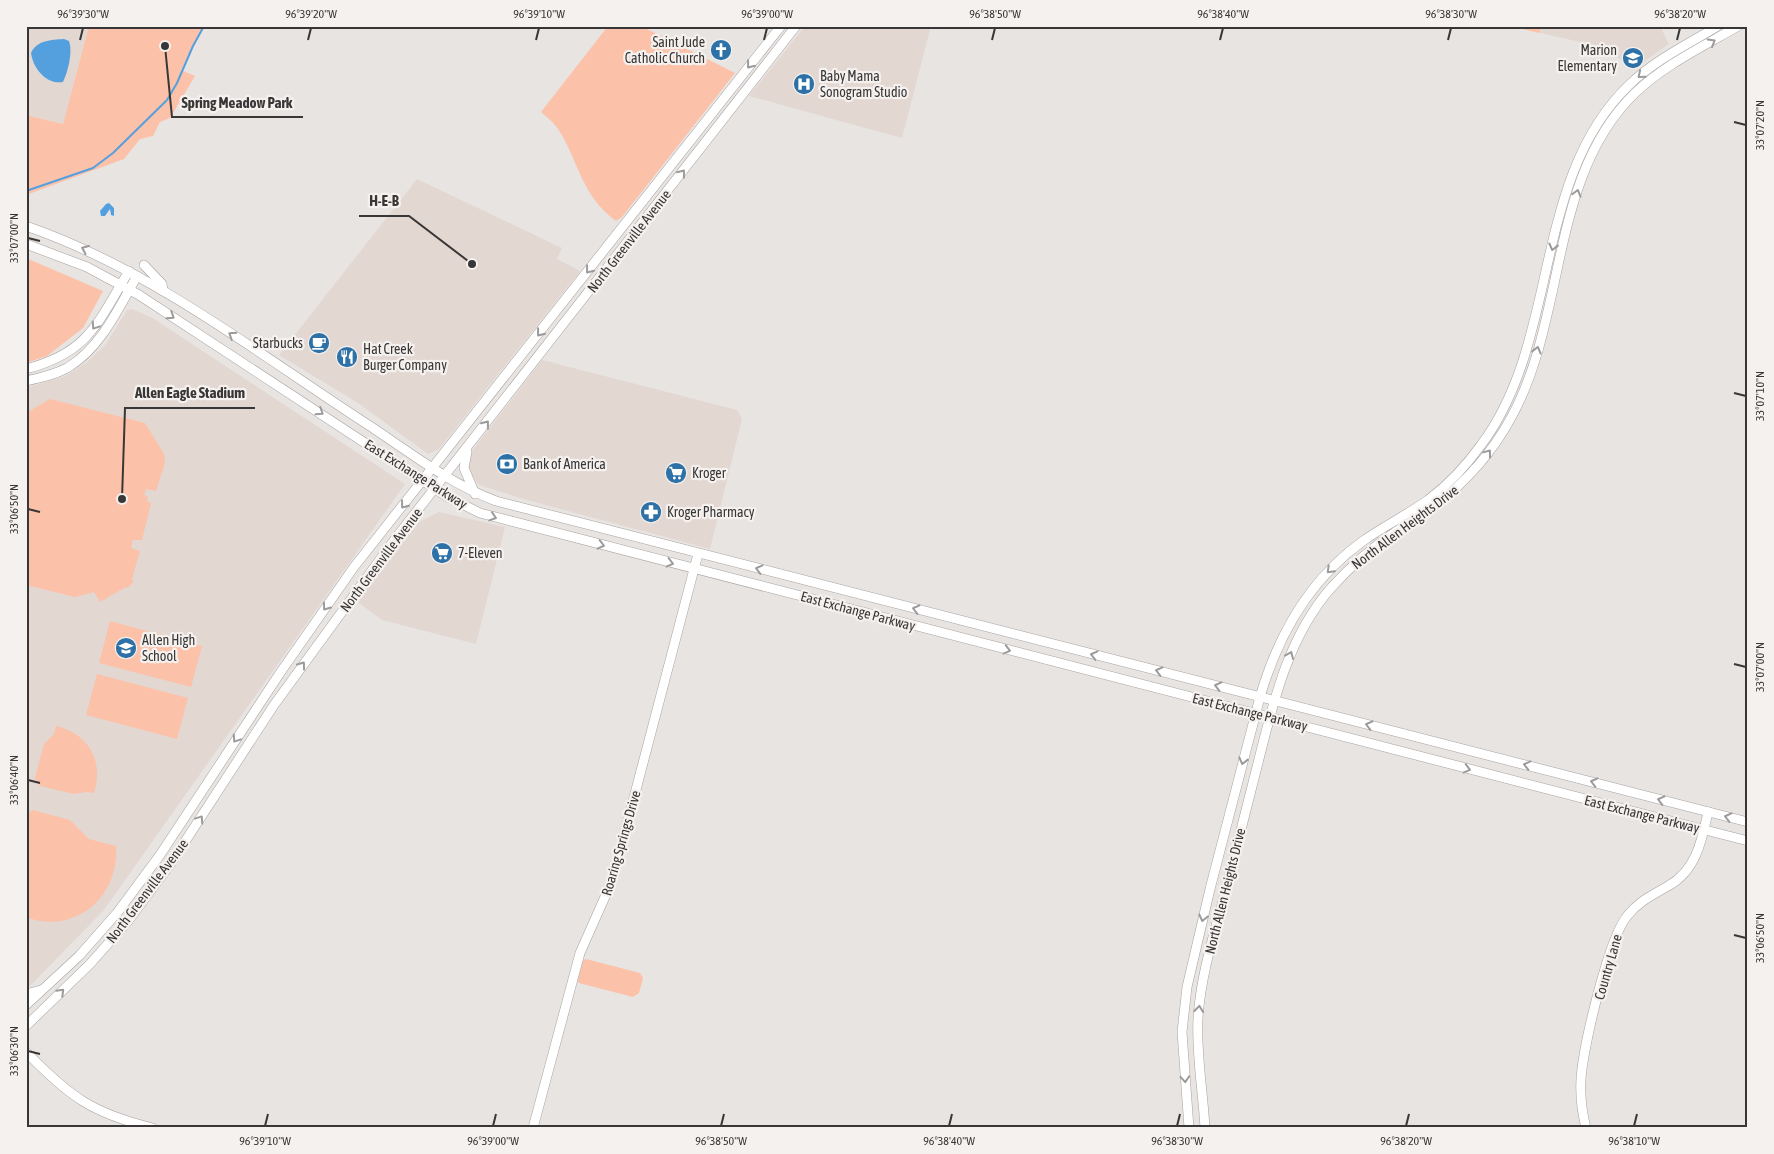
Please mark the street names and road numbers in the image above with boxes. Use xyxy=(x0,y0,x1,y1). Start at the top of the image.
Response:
street label: North Greenville Avenue xyxy=(584,186,674,296)
street label: East Exchange Parkway xyxy=(362,436,470,512)
street label: North Allen Heights Drive xyxy=(1349,482,1461,572)
street label: North Greenville Avenue xyxy=(337,505,425,615)
street label: East Exchange Parkway xyxy=(799,588,917,634)
street label: East Exchange Parkway xyxy=(1191,690,1309,734)
street label: Roaring Springs Drive xyxy=(598,788,644,898)
street label: East Exchange Parkway xyxy=(1583,792,1701,836)
street label: North Allen Heights Drive xyxy=(1202,826,1248,956)
street label: North Greenville Avenue xyxy=(103,836,191,946)
street label: Country Lane xyxy=(1591,932,1625,1002)

